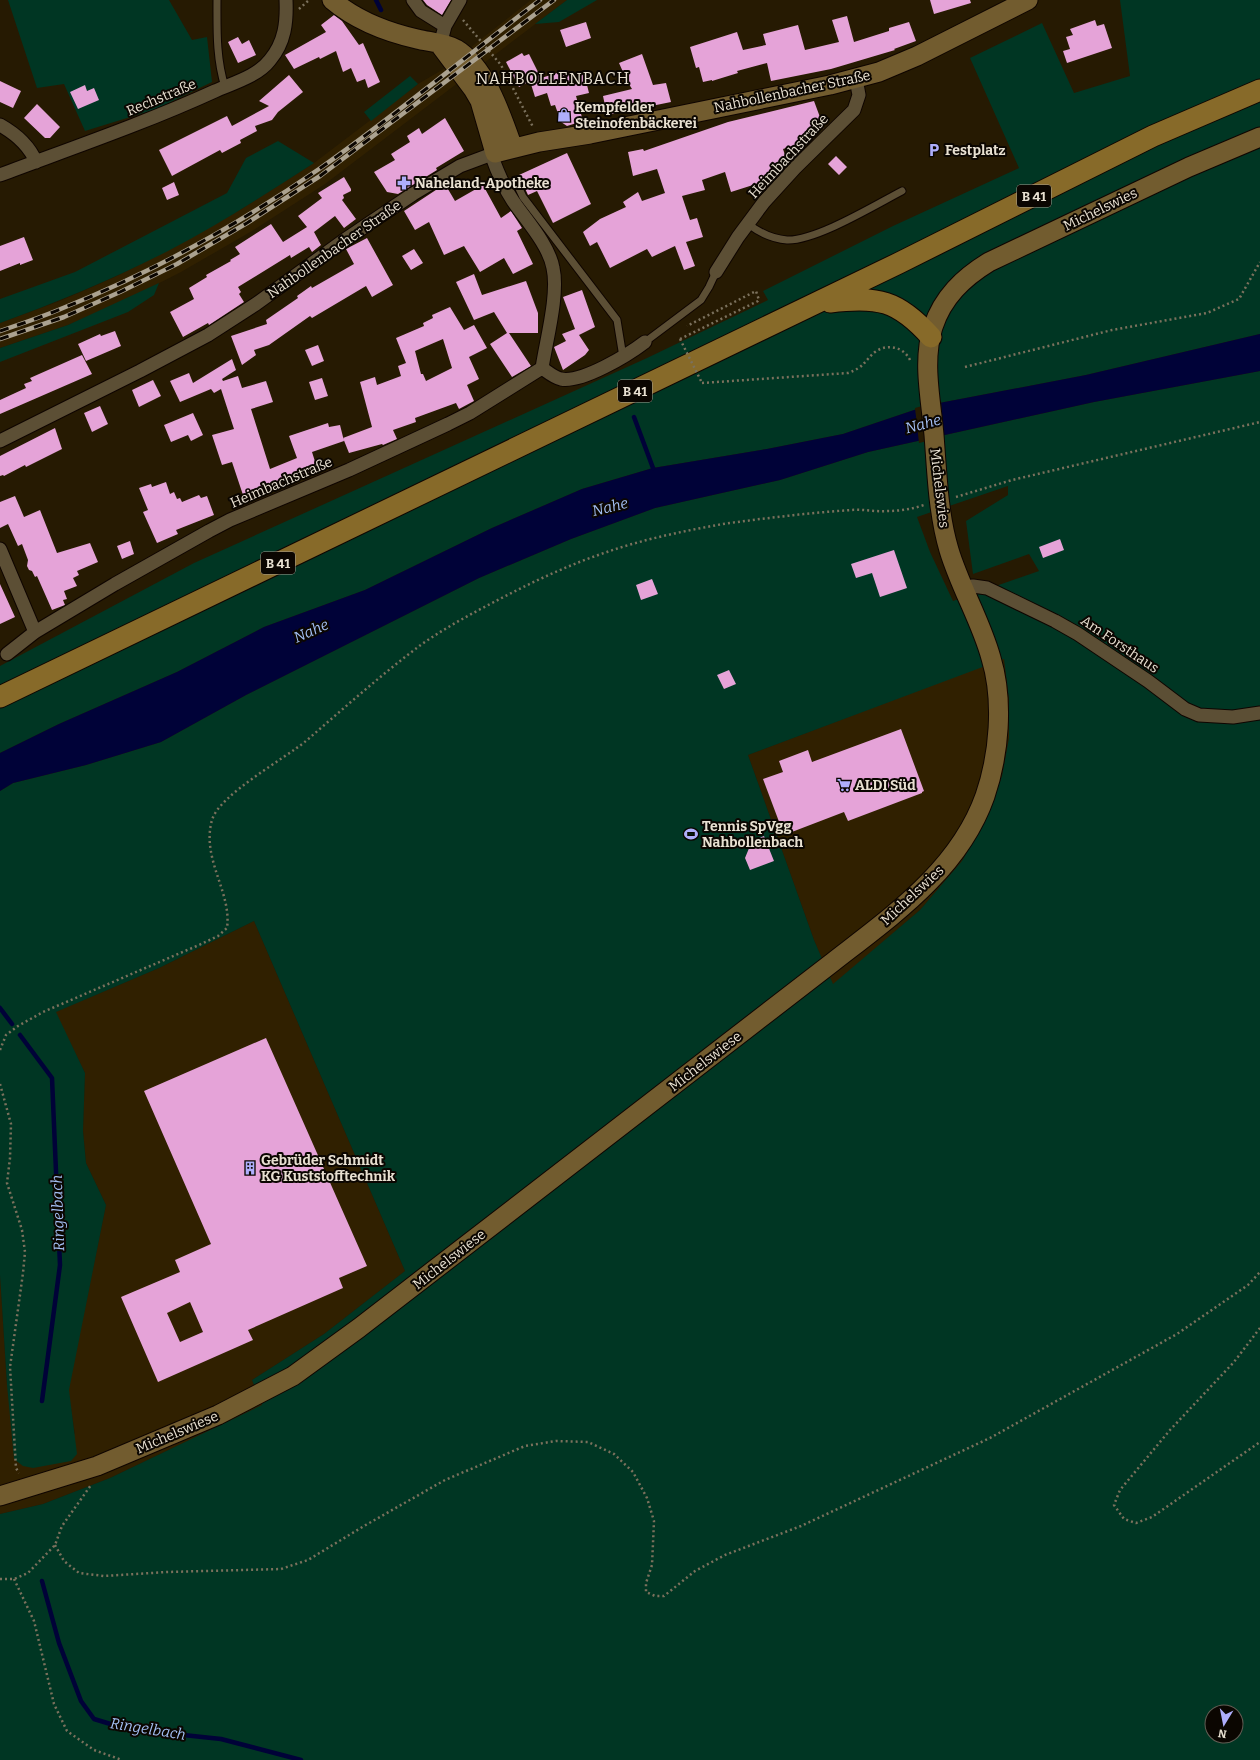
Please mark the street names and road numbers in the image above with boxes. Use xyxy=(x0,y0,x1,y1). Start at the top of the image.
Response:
street label: Nahbollenbacher Straße xyxy=(712,67,872,116)
street label: Rechstraße xyxy=(124,75,199,120)
street label: Heimbachstraße xyxy=(745,111,832,202)
street label: Michelswies xyxy=(1061,184,1140,235)
road number: B 41 xyxy=(1017,185,1051,207)
street label: Nahbollenbacher Straße xyxy=(264,197,404,302)
road number: B 41 xyxy=(618,380,652,402)
street label: Michelswies xyxy=(926,447,953,529)
street label: Heimbachstraße xyxy=(228,453,335,512)
road number: B 41 xyxy=(261,552,295,574)
street label: Am Forsthaus xyxy=(1077,612,1162,677)
street label: Michelswies xyxy=(877,862,947,929)
street label: Michelswiese xyxy=(666,1028,745,1095)
street label: Michelswiese xyxy=(410,1226,489,1293)
street label: Michelswiese xyxy=(134,1407,221,1457)

